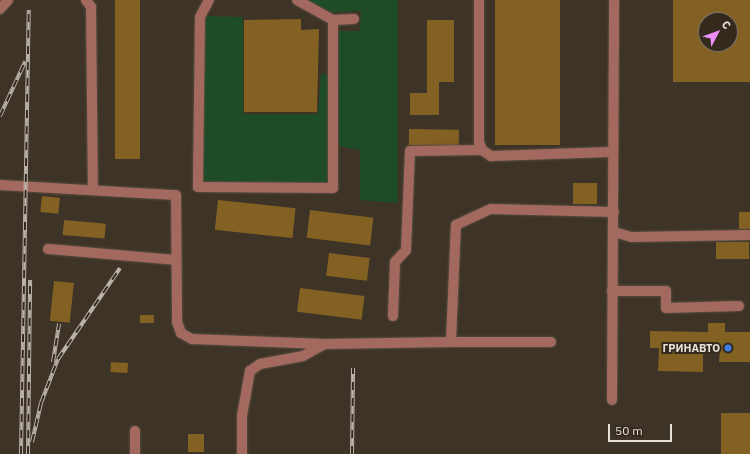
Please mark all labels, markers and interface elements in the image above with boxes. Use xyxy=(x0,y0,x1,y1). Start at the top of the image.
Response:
north arrow xyxy=(698,12,738,52)
text: С xyxy=(719,17,734,32)
place label: ГРИНАВТО xyxy=(663,341,720,355)
marker: ГРИНАВТО xyxy=(723,343,733,353)
scale bar xyxy=(610,416,674,442)
text: 50 m xyxy=(615,423,643,438)

